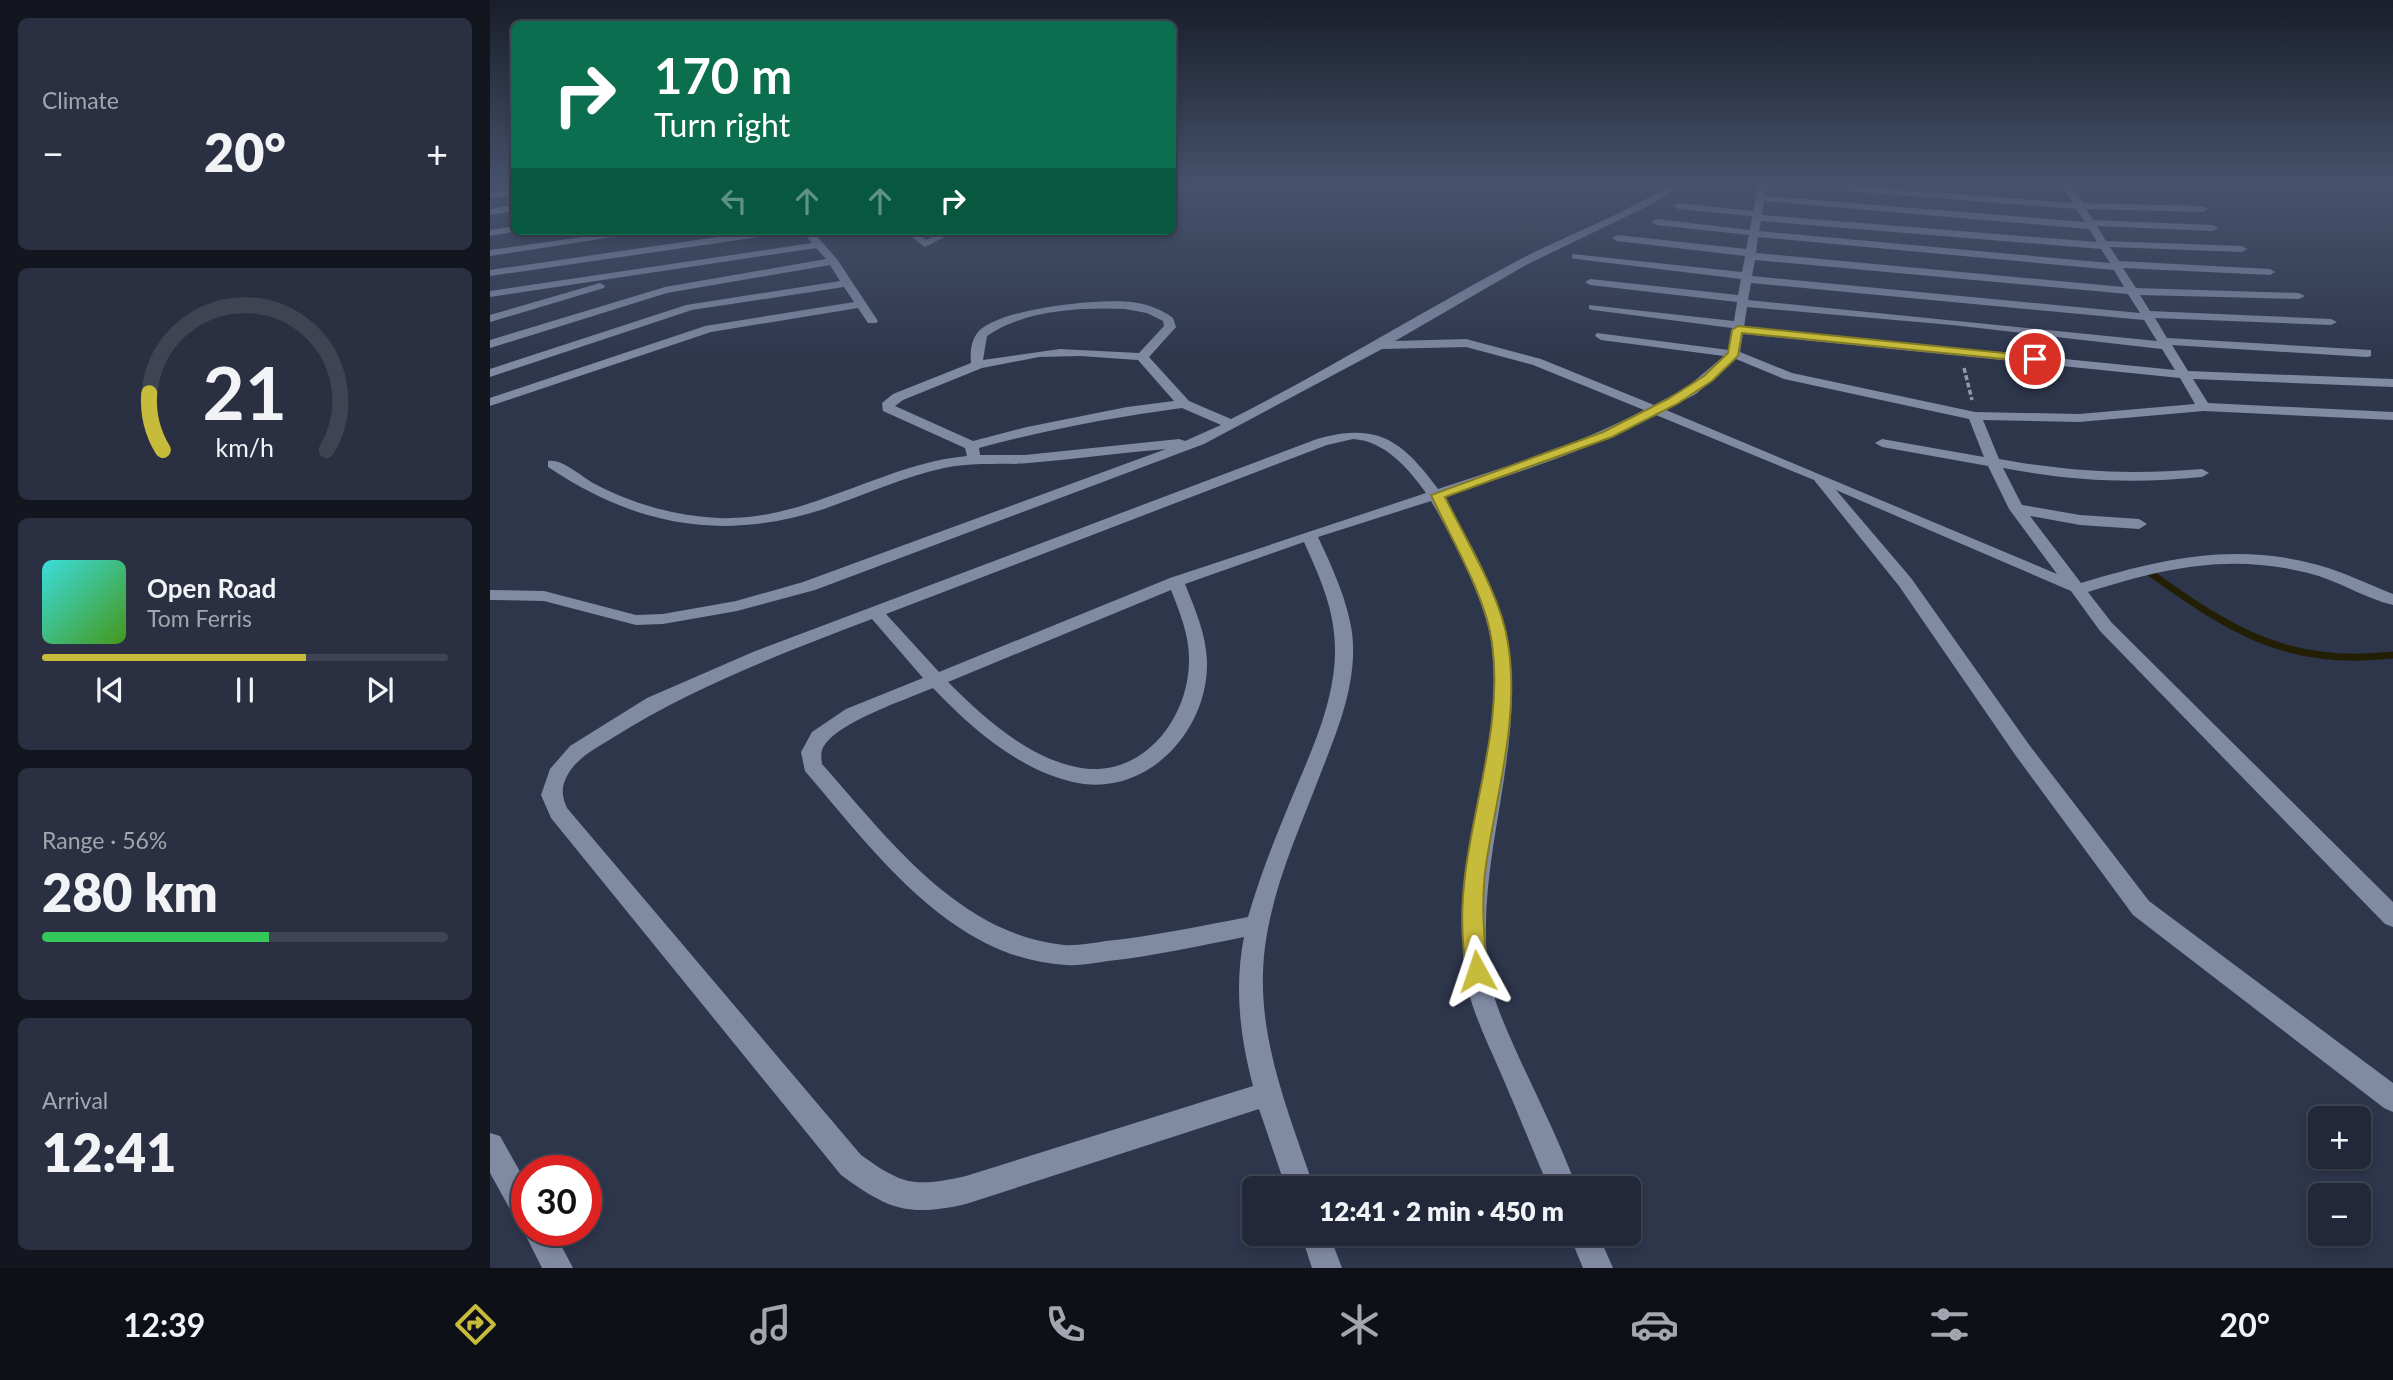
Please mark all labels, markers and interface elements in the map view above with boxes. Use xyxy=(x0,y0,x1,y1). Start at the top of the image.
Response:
text: 170 m xyxy=(654,46,792,104)
icon: right xyxy=(539,49,630,140)
text: Climate xyxy=(42,86,119,114)
text: Turn right xyxy=(654,105,790,144)
text: 20° xyxy=(204,121,286,183)
text: − xyxy=(42,130,64,176)
text: + xyxy=(426,130,448,176)
icon: left xyxy=(715,182,753,220)
icon: ahead xyxy=(788,182,826,220)
icon: ahead xyxy=(861,182,899,220)
icon: right xyxy=(934,182,972,220)
pin xyxy=(2005,329,2065,389)
icon: arrive xyxy=(2016,340,2054,378)
text: 21 xyxy=(203,348,287,436)
text: km/h xyxy=(216,432,274,462)
text: Open Road xyxy=(147,572,276,604)
text: Tom Ferris xyxy=(147,604,252,632)
icon: previous xyxy=(91,671,129,709)
icon: pause xyxy=(226,671,264,709)
icon: next xyxy=(361,671,399,709)
text: Range · 56% xyxy=(42,826,167,854)
text: 280 km xyxy=(42,861,218,923)
position arrow xyxy=(1440,934,1514,1008)
text: Arrival xyxy=(42,1086,108,1114)
map controls xyxy=(2308,1106,2371,1246)
button: + xyxy=(2308,1106,2371,1169)
text: 12:41 xyxy=(42,1121,176,1183)
speed limit sign: 30 xyxy=(511,1155,602,1246)
button: − xyxy=(2308,1183,2371,1246)
text: 12:41 · 2 min · 450 m xyxy=(1319,1195,1564,1227)
icon: directions xyxy=(451,1300,500,1349)
icon: music xyxy=(746,1300,795,1349)
icon: phone xyxy=(1041,1300,1090,1349)
icon: climate xyxy=(1335,1300,1384,1349)
icon: car xyxy=(1630,1300,1679,1349)
icon: filters xyxy=(1925,1300,1974,1349)
text: 12:39 xyxy=(123,1305,205,1344)
text: 20° xyxy=(2220,1305,2270,1344)

